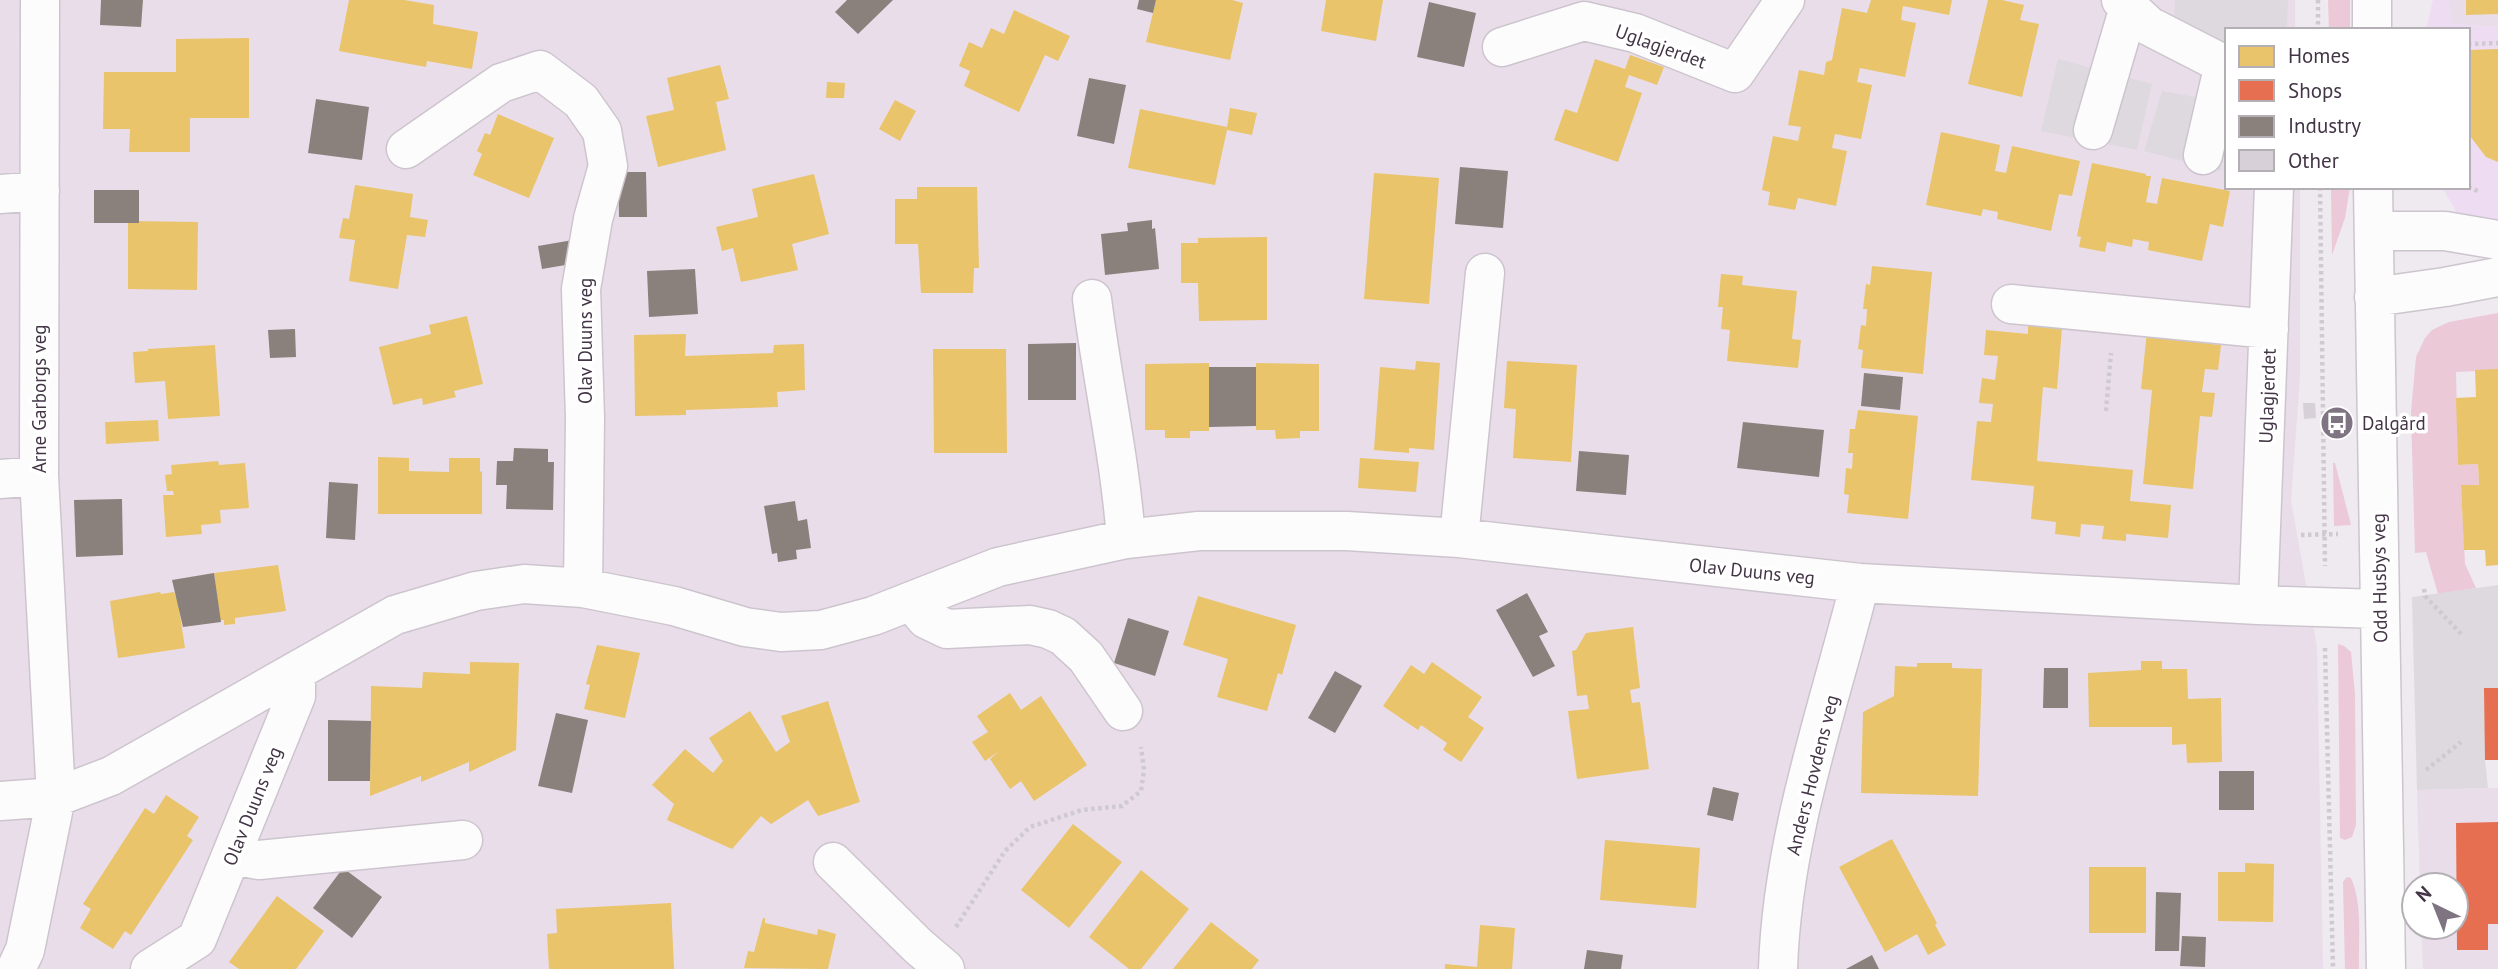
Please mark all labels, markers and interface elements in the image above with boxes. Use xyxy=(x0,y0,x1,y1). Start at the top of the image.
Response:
street label: Uglagjerdet xyxy=(1612,18,1710,74)
legend xyxy=(2225,28,2470,189)
text: Homes xyxy=(2288,42,2350,69)
text: Shops xyxy=(2288,77,2342,104)
text: Industry xyxy=(2288,112,2361,139)
text: Other xyxy=(2288,147,2339,174)
street label: Olav Duuns veg xyxy=(573,278,597,404)
street label: Arne Garborgs veg xyxy=(27,325,51,473)
street label: Uglagjerdet xyxy=(2253,347,2281,444)
bus stop icon: Dalgård xyxy=(2318,404,2356,442)
place label: Dalgård xyxy=(2362,411,2426,435)
street label: Odd Husbys veg xyxy=(2366,513,2392,643)
street label: Olav Duuns veg xyxy=(1688,552,1816,590)
street label: Anders Hovdens veg xyxy=(1780,692,1844,858)
street label: Olav Duuns veg xyxy=(217,743,287,869)
north arrow xyxy=(2400,871,2470,941)
text: N xyxy=(2411,881,2436,907)

